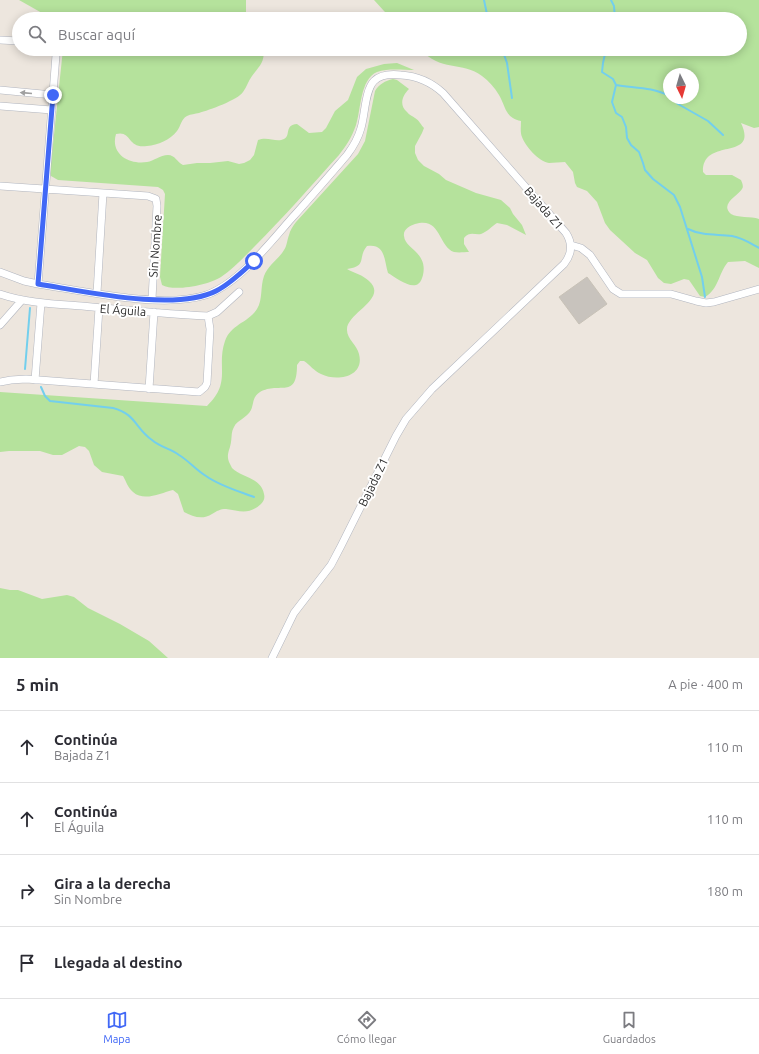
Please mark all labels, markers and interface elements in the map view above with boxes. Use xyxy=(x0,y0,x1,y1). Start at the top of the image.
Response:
search box xyxy=(12,12,747,56)
icon: search xyxy=(26,23,48,45)
text: Buscar aquí xyxy=(58,26,135,43)
north arrow xyxy=(663,68,699,104)
route end xyxy=(44,86,62,104)
one-way arrow xyxy=(20,89,32,96)
street label: Bajada Z1 xyxy=(522,184,566,232)
street label: Sin Nombre xyxy=(146,214,164,278)
route start xyxy=(245,252,263,270)
street label: El Águila xyxy=(99,302,147,318)
street label: Bajada Z1 xyxy=(356,456,390,508)
text: 5 min xyxy=(16,675,59,694)
text: A pie · 400 m xyxy=(668,677,743,691)
text: Continúa xyxy=(54,731,118,748)
icon: ahead xyxy=(16,736,38,758)
text: 110 m xyxy=(707,740,743,754)
text: Bajada Z1 xyxy=(54,748,111,762)
text: Continúa xyxy=(54,803,118,820)
icon: ahead xyxy=(16,808,38,830)
text: 110 m xyxy=(707,812,743,826)
text: El Águila xyxy=(54,820,104,834)
text: Gira a la derecha xyxy=(54,875,171,892)
icon: right xyxy=(16,880,38,902)
text: 180 m xyxy=(707,884,743,898)
text: Sin Nombre xyxy=(54,892,122,906)
icon: arrive xyxy=(16,952,38,974)
text: Llegada al destino xyxy=(54,954,183,971)
tab: Mapa xyxy=(103,1009,130,1045)
tab: Cómo llegar xyxy=(337,1009,396,1045)
tab: Guardados xyxy=(603,1009,656,1045)

